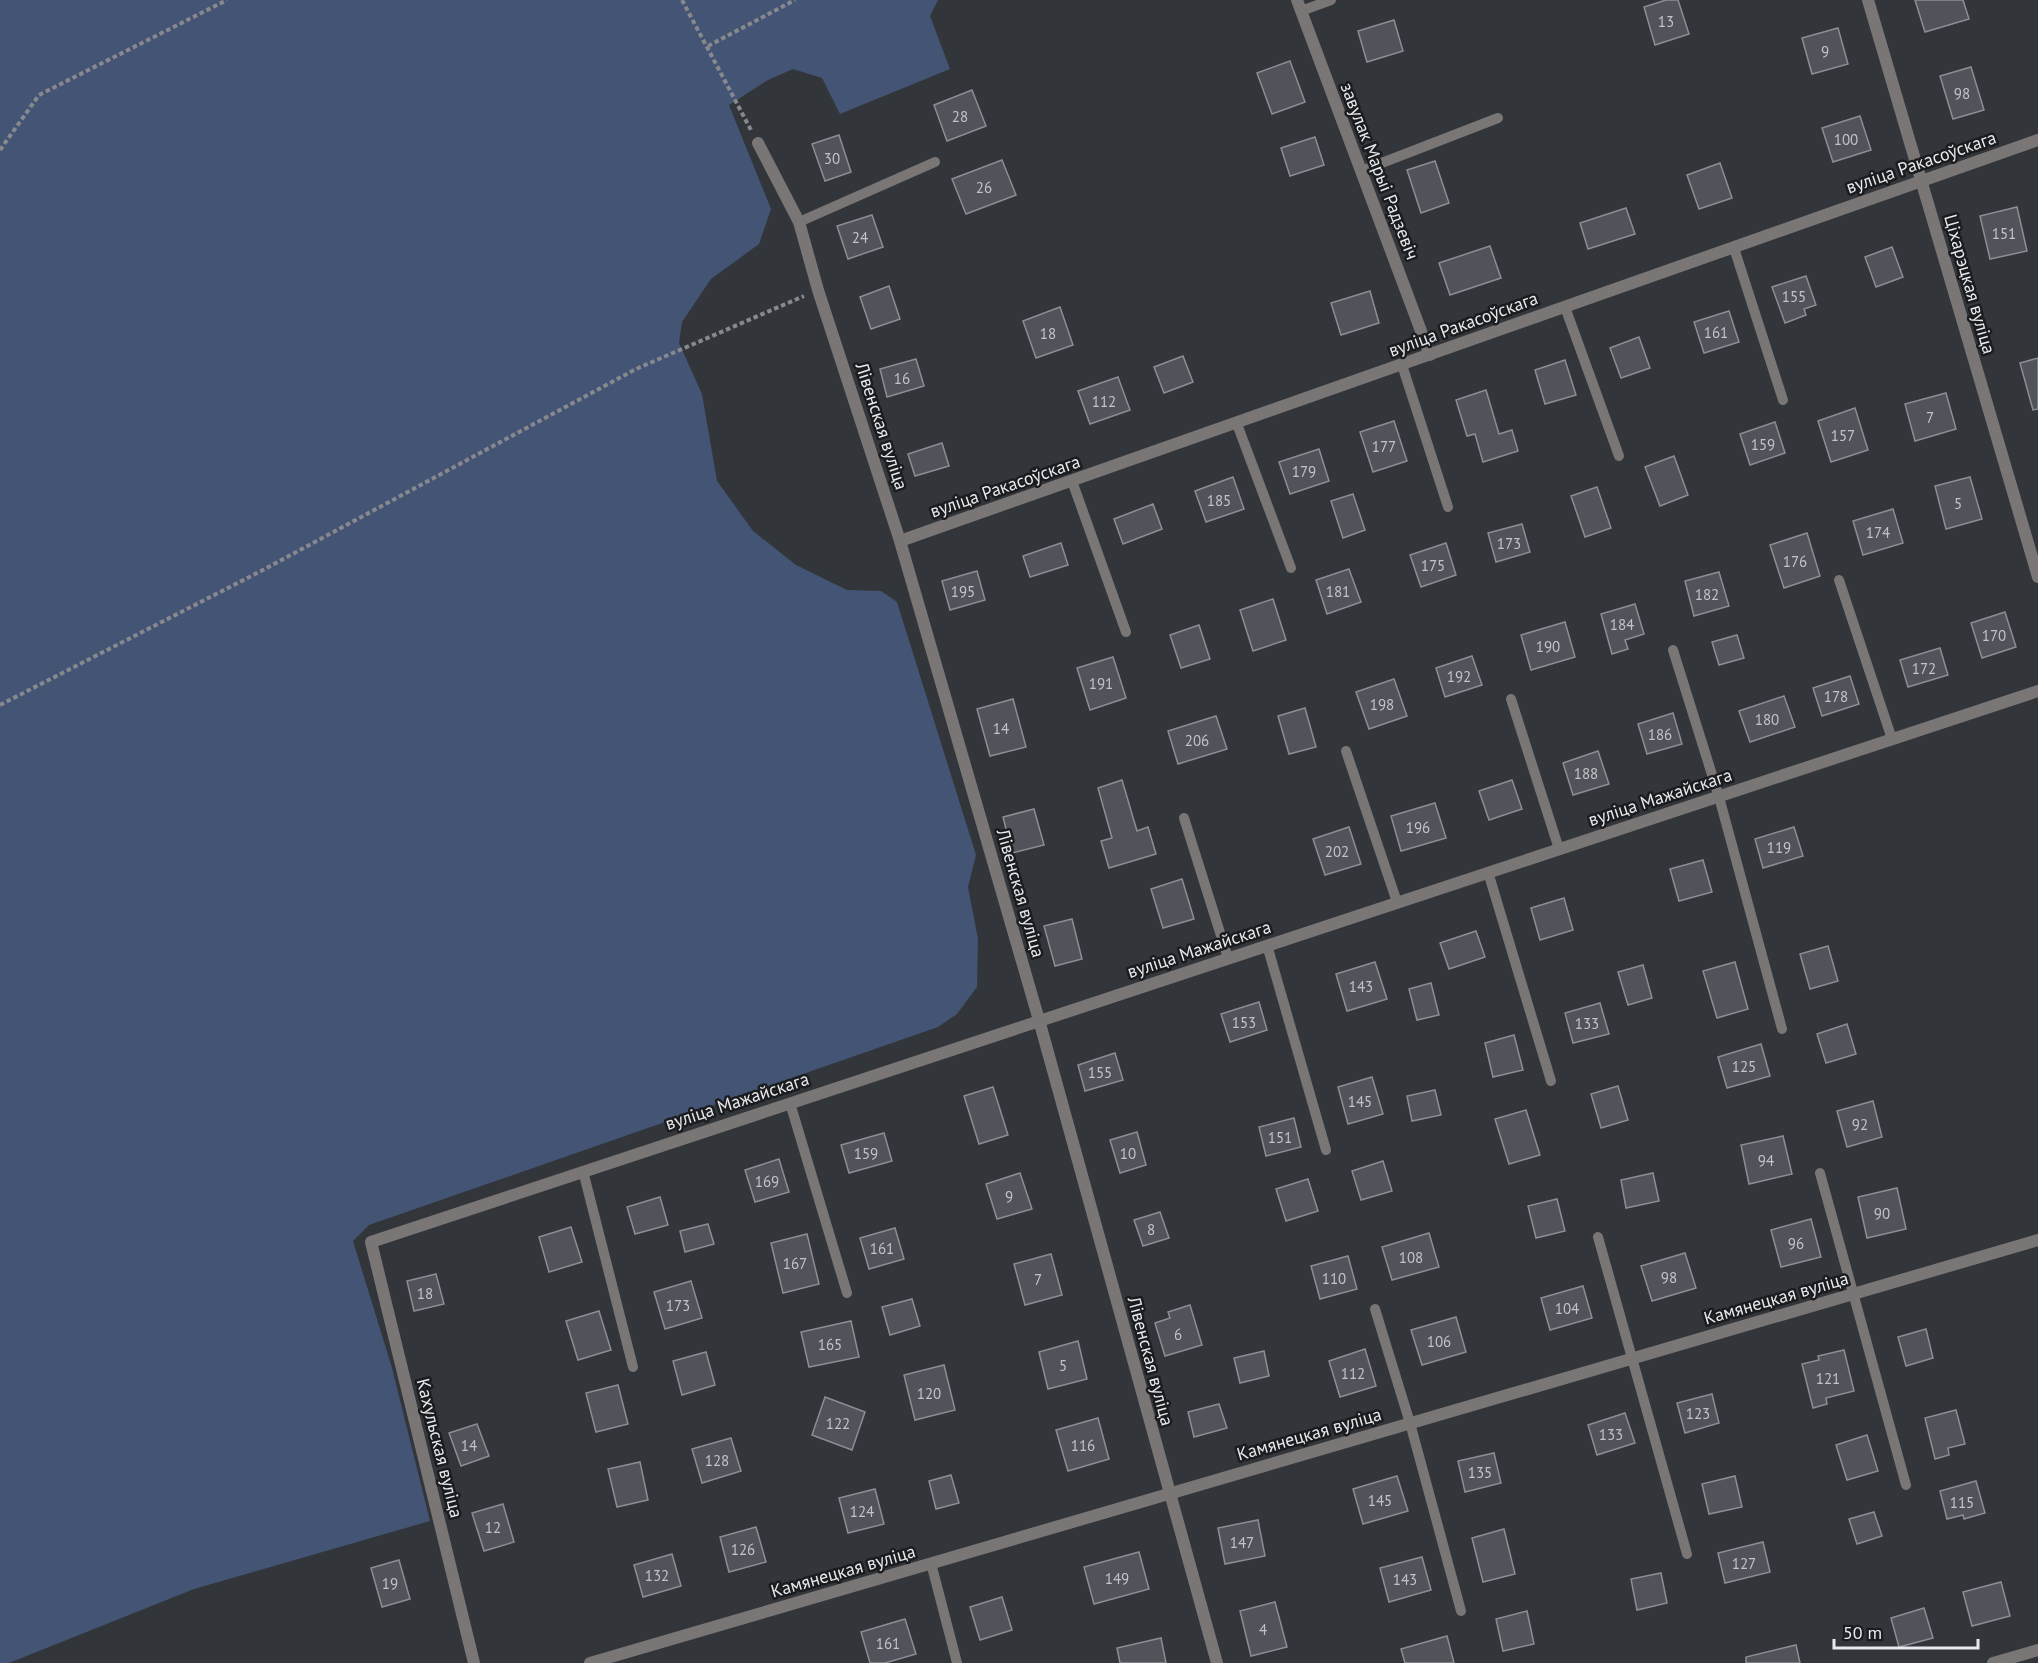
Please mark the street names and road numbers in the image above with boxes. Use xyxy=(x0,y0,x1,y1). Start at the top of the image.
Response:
street label: завулак Марыі Радзевіч xyxy=(1336,79,1424,263)
street label: вуліца Ракасоўскага xyxy=(1843,126,1999,198)
street label: Ціхарэцкая вуліца xyxy=(1939,212,2001,356)
street label: вуліца Ракасоўскага xyxy=(1385,286,1541,362)
street label: Лівенская вуліца xyxy=(850,358,913,493)
street label: вуліца Ракасоўскага xyxy=(927,450,1083,522)
street label: вуліца Мажайскага xyxy=(1585,763,1735,831)
street label: Лівенская вуліца xyxy=(991,825,1050,960)
street label: вуліца Мажайскага xyxy=(1124,915,1274,983)
street label: вуліца Мажайскага xyxy=(662,1067,812,1135)
street label: Камянецкая вуліца xyxy=(1701,1266,1851,1330)
street label: Лівенская вуліца xyxy=(1122,1293,1179,1428)
street label: Кахульская вуліца xyxy=(412,1376,468,1520)
street label: Камянецкая вуліца xyxy=(1234,1402,1384,1466)
street label: Камянецкая вуліца xyxy=(768,1539,918,1603)

